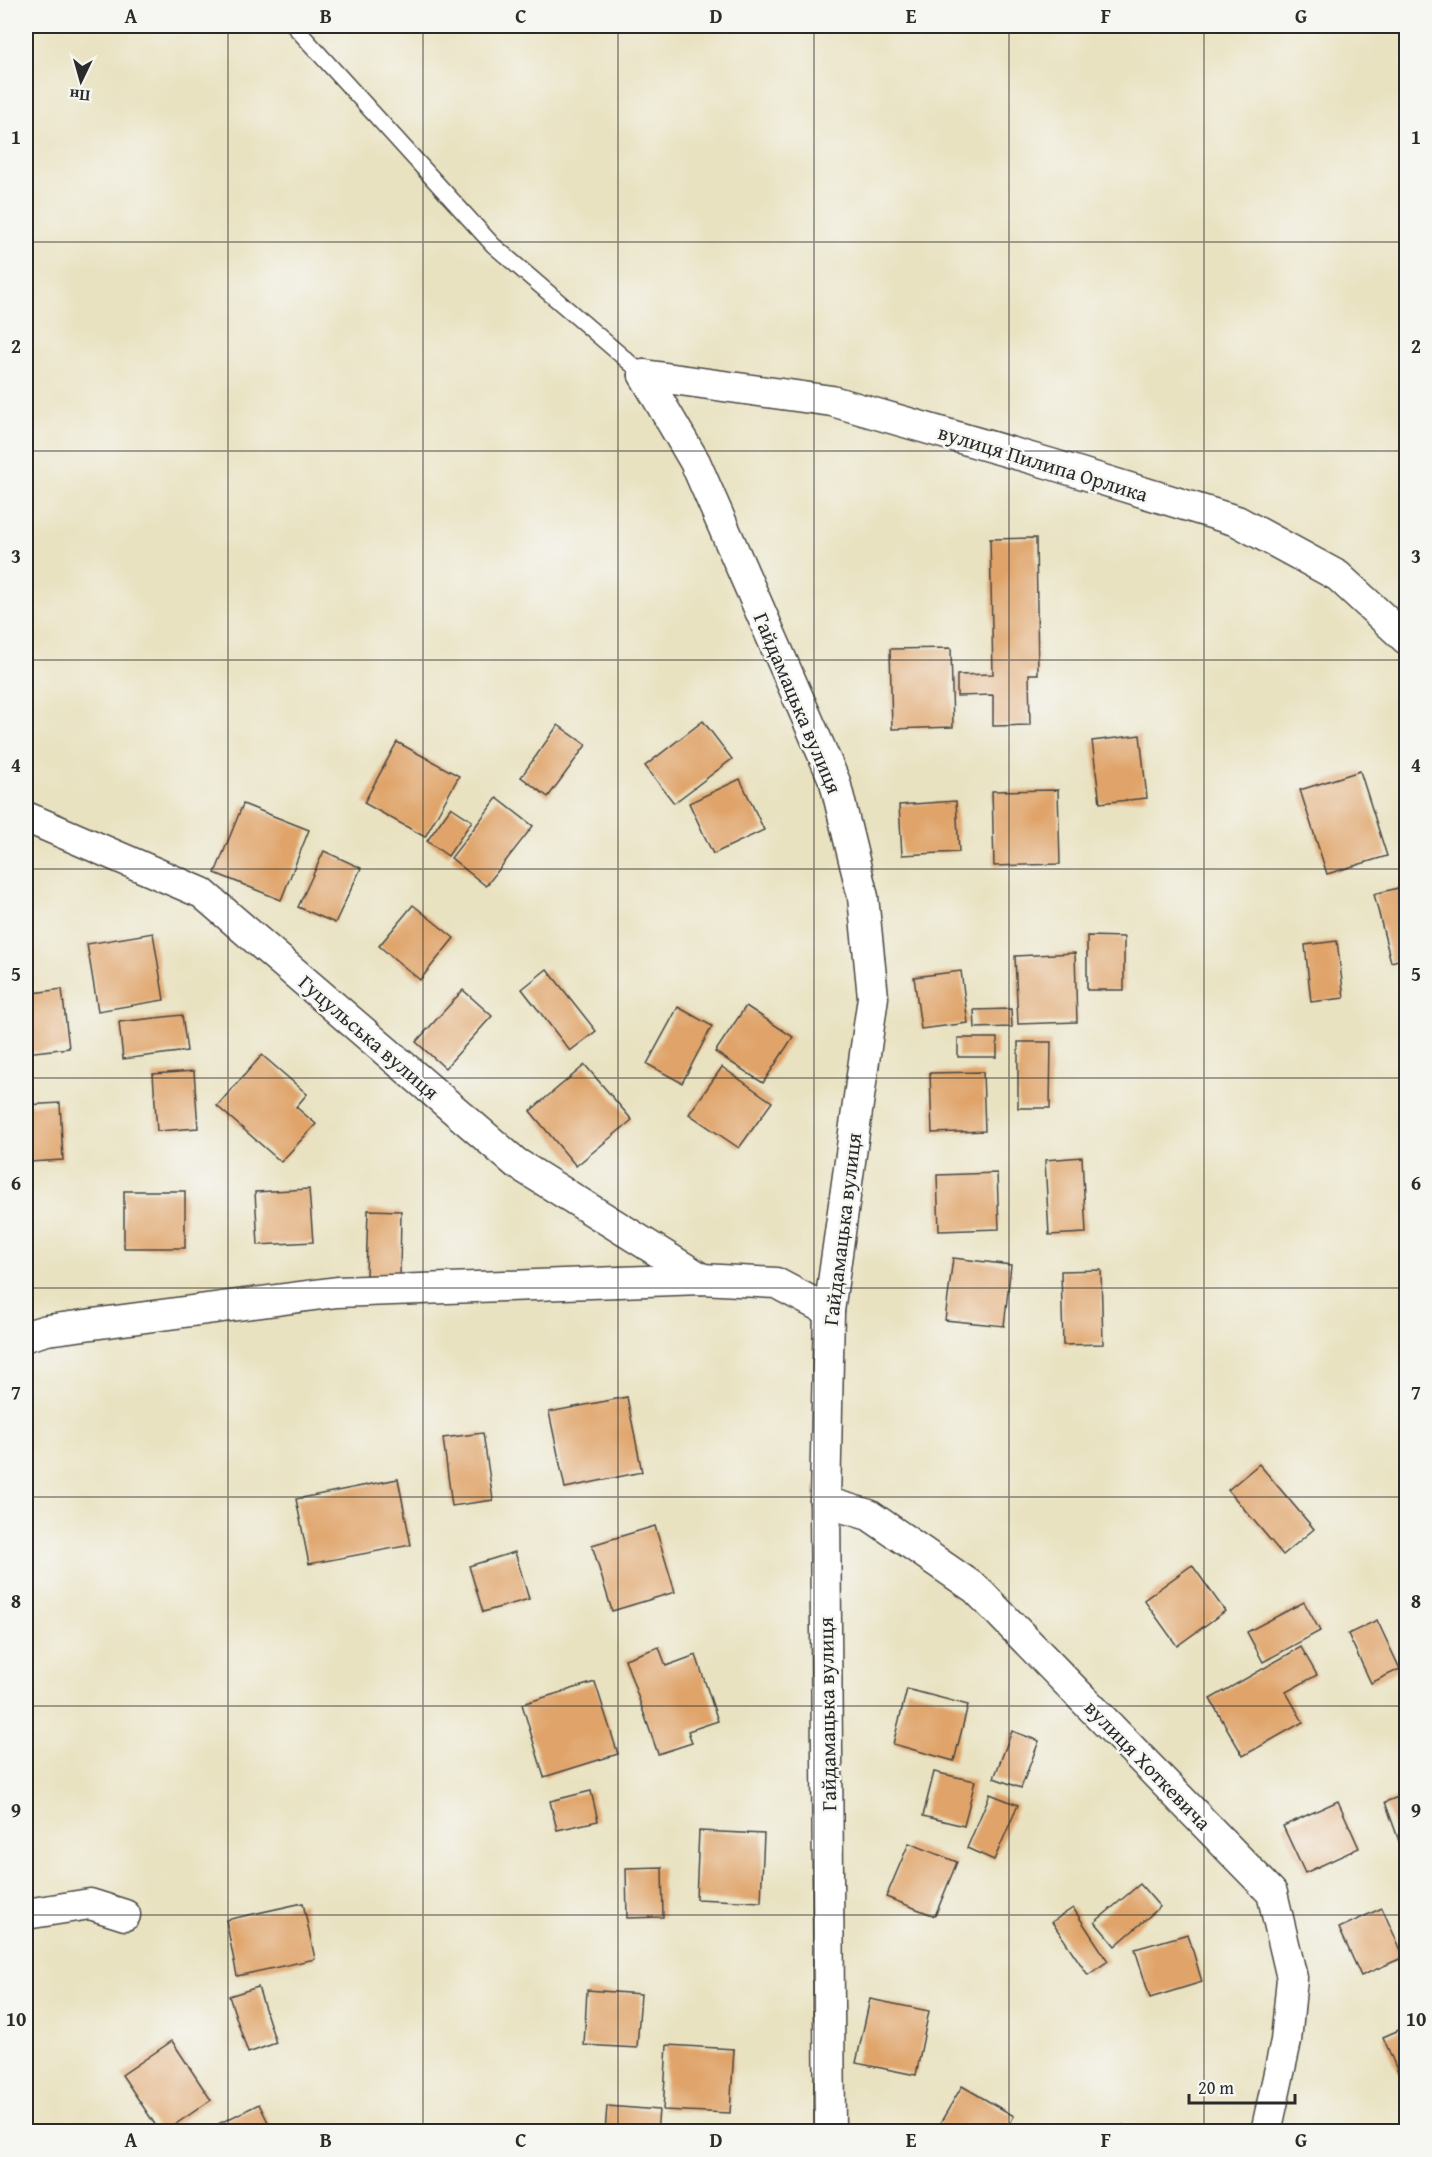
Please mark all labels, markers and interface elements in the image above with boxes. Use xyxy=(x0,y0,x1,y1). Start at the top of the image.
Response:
text: A xyxy=(125,1,138,30)
text: B xyxy=(320,1,332,30)
text: C xyxy=(515,1,527,30)
text: D xyxy=(709,1,723,30)
text: E xyxy=(906,1,917,30)
text: F xyxy=(1101,1,1111,30)
text: G xyxy=(1295,1,1307,30)
north arrow xyxy=(51,51,111,111)
text: Пн xyxy=(68,83,91,109)
text: 1 xyxy=(11,122,21,151)
text: 1 xyxy=(1411,122,1421,151)
text: 2 xyxy=(11,331,21,360)
text: 2 xyxy=(1411,331,1421,360)
street label: вулиця Пилипа Орлика xyxy=(934,416,1152,510)
text: 3 xyxy=(11,541,21,570)
text: 3 xyxy=(1411,541,1421,570)
street label: Гайдамацька вулиця xyxy=(746,608,850,799)
text: 4 xyxy=(11,750,21,779)
text: 4 xyxy=(1411,750,1421,779)
text: 5 xyxy=(11,959,21,988)
text: 5 xyxy=(1411,959,1421,988)
street label: Гуцульська вулиця xyxy=(292,967,446,1107)
street label: Гайдамацька вулиця xyxy=(815,1130,869,1327)
text: 6 xyxy=(11,1168,21,1197)
text: 6 xyxy=(1411,1168,1421,1197)
text: 7 xyxy=(11,1377,21,1406)
text: 7 xyxy=(1411,1377,1421,1406)
text: 8 xyxy=(11,1586,21,1615)
text: 8 xyxy=(1411,1586,1421,1615)
street label: Гайдамацька вулиця xyxy=(810,1616,844,1811)
street label: вулиця Хоткевича xyxy=(1077,1693,1219,1837)
text: 9 xyxy=(11,1795,21,1824)
text: 9 xyxy=(1411,1795,1421,1824)
text: 10 xyxy=(6,2004,26,2033)
text: 10 xyxy=(1406,2004,1426,2033)
scale bar xyxy=(1189,2067,1296,2105)
text: 20 m xyxy=(1198,2074,1234,2101)
text: A xyxy=(125,2125,138,2154)
text: B xyxy=(320,2125,332,2154)
text: C xyxy=(515,2125,527,2154)
text: D xyxy=(709,2125,723,2154)
text: E xyxy=(906,2125,917,2154)
text: F xyxy=(1101,2125,1111,2154)
text: G xyxy=(1295,2125,1307,2154)

